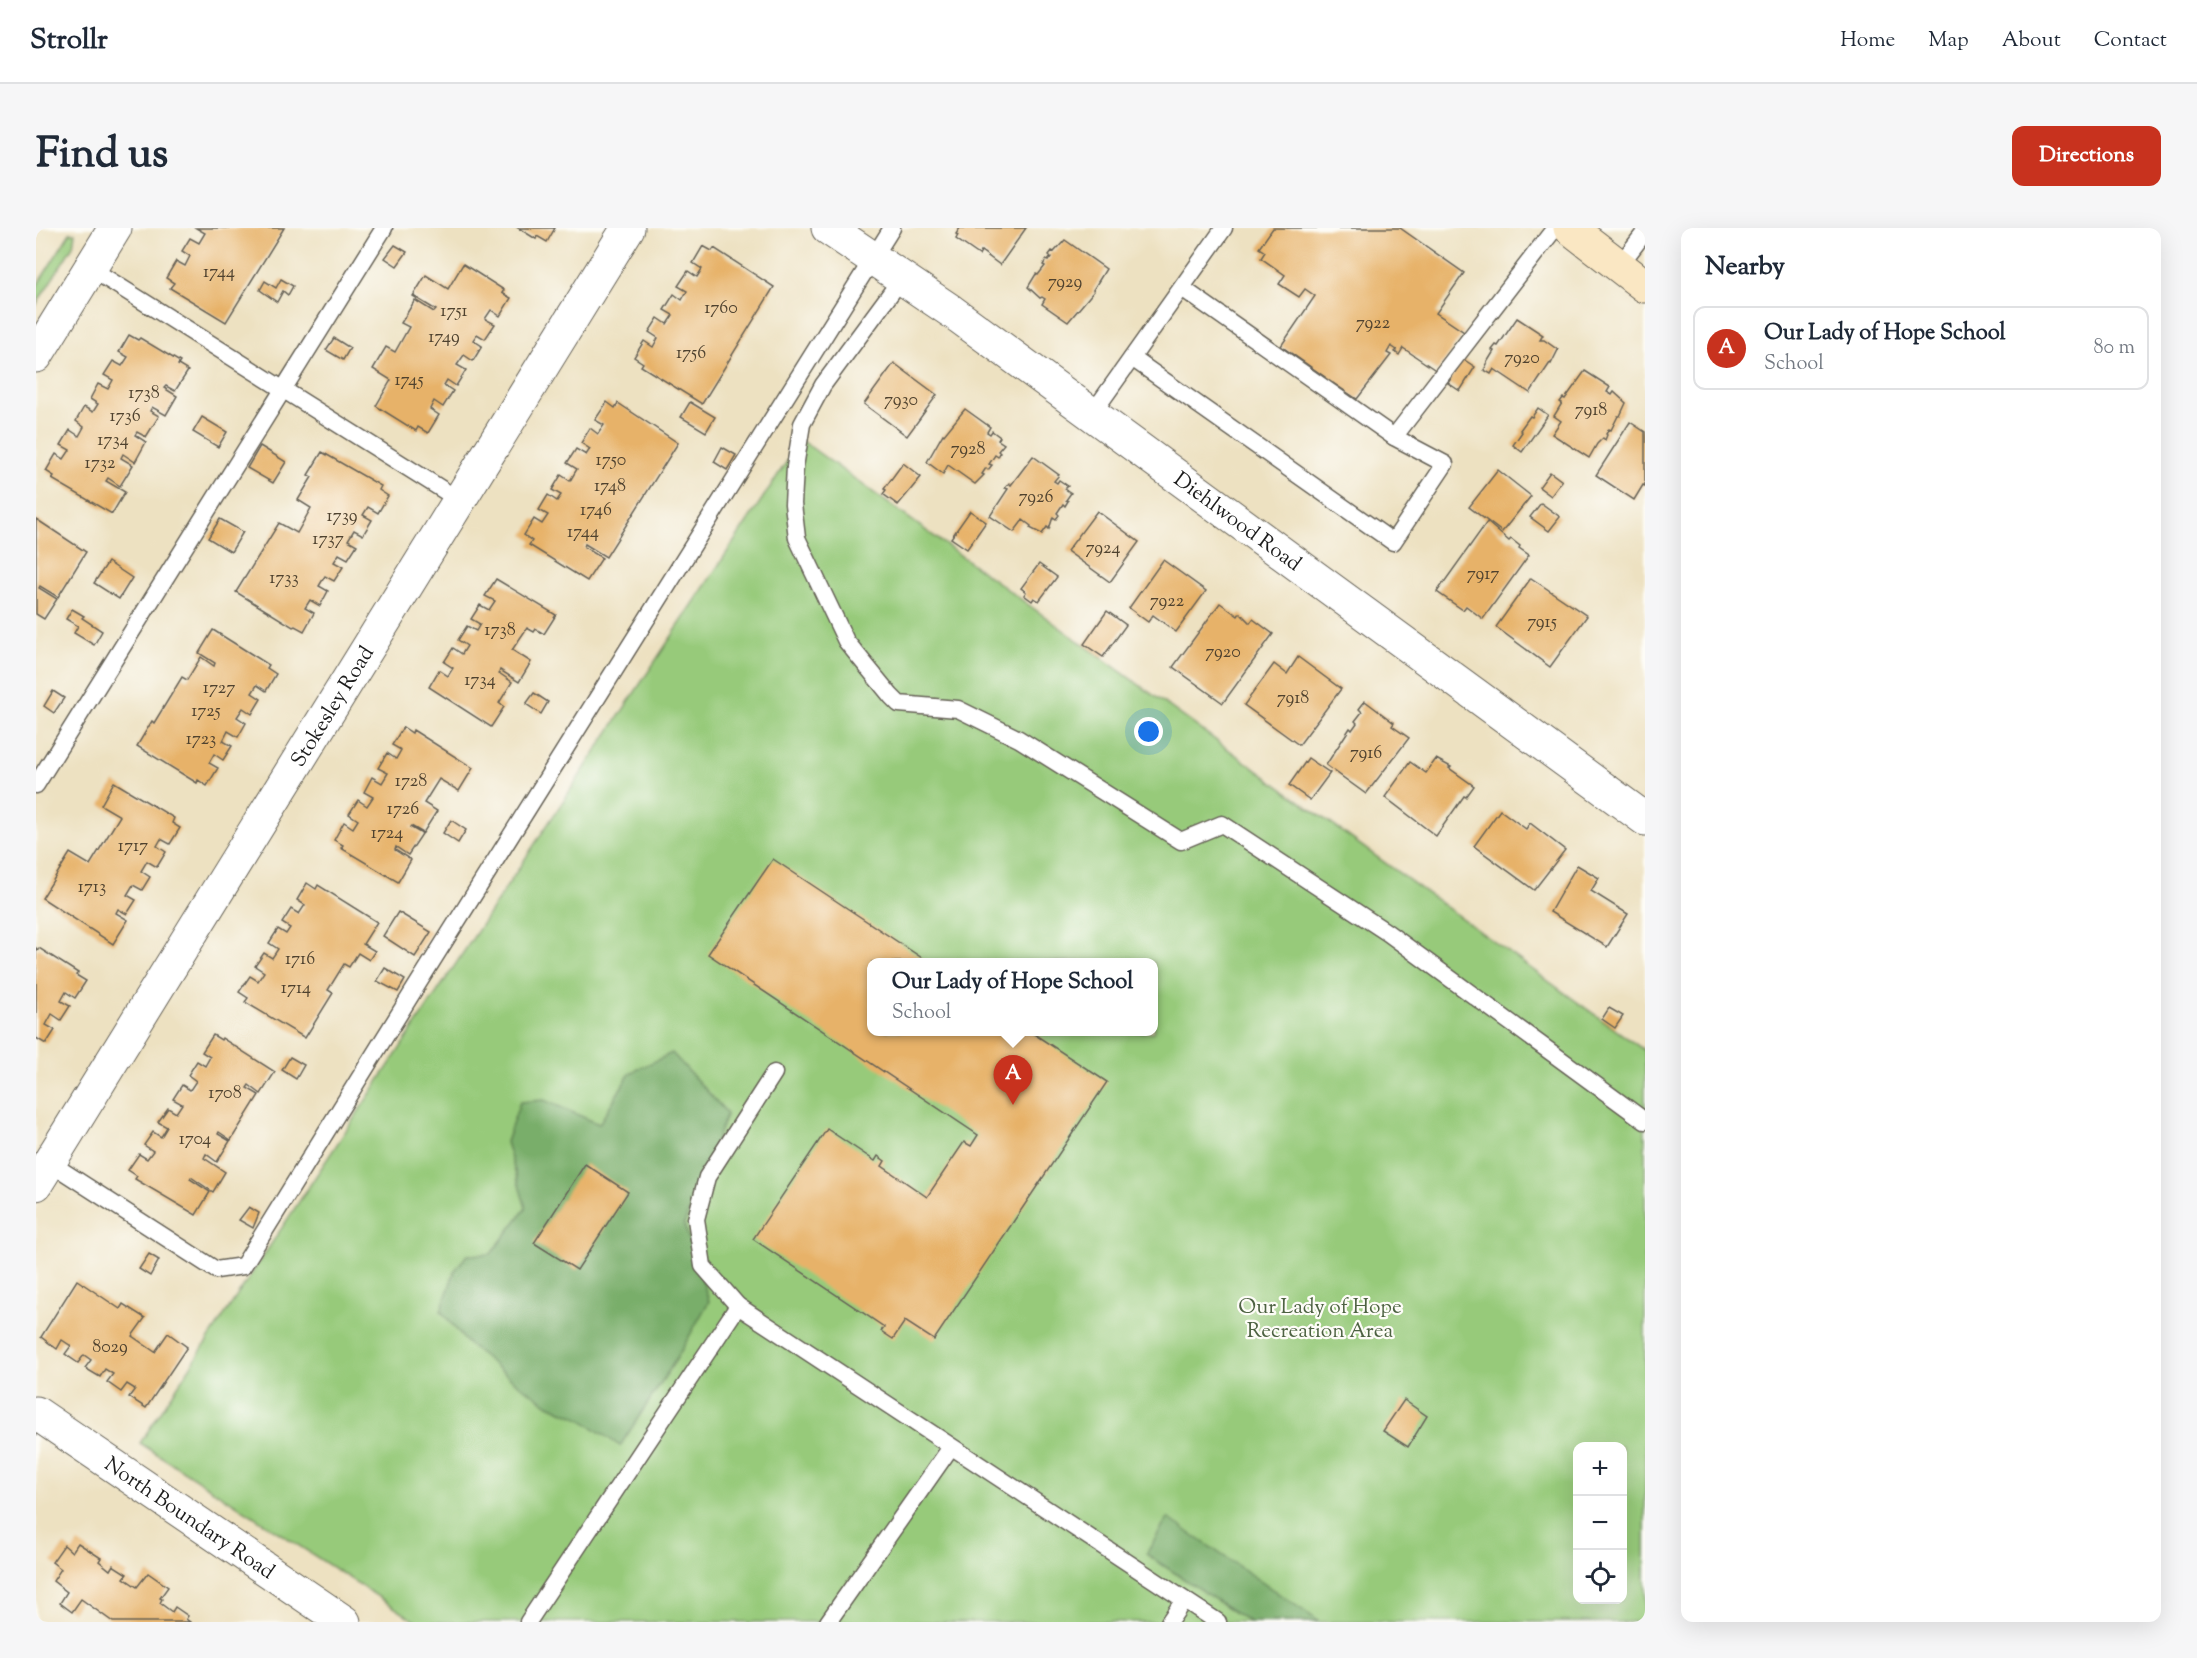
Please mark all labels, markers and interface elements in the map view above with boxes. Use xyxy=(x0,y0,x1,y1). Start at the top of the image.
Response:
text: Strollr xyxy=(30,21,108,61)
text: Home xyxy=(1840,26,1895,56)
text: Map xyxy=(1928,26,1969,56)
text: About xyxy=(2002,26,2061,56)
text: Contact xyxy=(2094,26,2167,56)
text: Find us xyxy=(36,126,168,186)
button: Directions xyxy=(2012,126,2161,186)
text: Nearby xyxy=(1705,249,1785,286)
house number: 1744 xyxy=(203,260,235,286)
house number: 7929 xyxy=(1048,270,1083,296)
house number: 1760 xyxy=(704,296,738,322)
house number: 1751 xyxy=(440,299,468,325)
house number: 7922 xyxy=(1356,311,1391,337)
text: Our Lady of Hope School xyxy=(1764,318,2006,350)
house number: 1749 xyxy=(428,325,460,351)
text: A xyxy=(1718,334,1735,363)
text: 80 m xyxy=(2094,334,2135,363)
house number: 1756 xyxy=(676,341,706,367)
house number: 7920 xyxy=(1504,346,1540,372)
text: School xyxy=(1764,350,1824,379)
house number: 1745 xyxy=(394,368,424,394)
house number: 1738 xyxy=(128,381,160,407)
house number: 7930 xyxy=(884,388,918,414)
house number: 7918 xyxy=(1575,398,1607,424)
house number: 1736 xyxy=(109,404,141,430)
house number: 1734 xyxy=(97,428,129,454)
house number: 7928 xyxy=(951,437,985,463)
house number: 1750 xyxy=(596,448,626,474)
house number: 1732 xyxy=(85,451,116,477)
street label: Diehlwood Road xyxy=(1167,466,1307,580)
house number: 1748 xyxy=(594,474,626,500)
house number: 7926 xyxy=(1019,485,1053,511)
house number: 1746 xyxy=(580,498,612,524)
house number: 1739 xyxy=(327,504,358,530)
house number: 1744 xyxy=(567,520,599,546)
house number: 1737 xyxy=(312,527,344,553)
house number: 7924 xyxy=(1086,536,1120,562)
house number: 7917 xyxy=(1467,562,1499,588)
house number: 1733 xyxy=(269,566,299,592)
house number: 7922 xyxy=(1150,589,1185,615)
house number: 7915 xyxy=(1527,610,1557,636)
house number: 1738 xyxy=(484,618,516,644)
house number: 7920 xyxy=(1205,640,1241,666)
street label: Stokesley Road xyxy=(285,641,383,774)
house number: 1734 xyxy=(464,668,496,694)
house number: 1727 xyxy=(203,676,235,702)
house number: 7918 xyxy=(1277,686,1309,712)
house number: 1725 xyxy=(191,699,221,725)
your location xyxy=(1134,717,1163,746)
house number: 1723 xyxy=(186,727,216,753)
house number: 7916 xyxy=(1350,741,1382,767)
house number: 1728 xyxy=(395,769,427,795)
house number: 1726 xyxy=(387,797,419,823)
house number: 1724 xyxy=(371,821,403,847)
house number: 1717 xyxy=(118,834,148,860)
house number: 1713 xyxy=(78,875,106,901)
house number: 1716 xyxy=(285,947,315,973)
popup xyxy=(867,958,1158,1036)
text: Our Lady of Hope School xyxy=(892,967,1133,999)
house number: 1714 xyxy=(281,976,311,1002)
text: School xyxy=(892,999,951,1028)
pin: A xyxy=(994,1056,1032,1105)
house number: 1708 xyxy=(208,1081,242,1107)
house number: 1704 xyxy=(179,1127,211,1153)
park label: Our Lady of Hope Recreation Area xyxy=(1238,1293,1402,1347)
house number: 8029 xyxy=(92,1335,128,1361)
map controls xyxy=(1573,1442,1627,1604)
button: + xyxy=(1573,1442,1627,1496)
street label: North Boundary Road xyxy=(98,1450,280,1588)
button: − xyxy=(1573,1496,1627,1550)
button: locate xyxy=(1573,1550,1627,1604)

